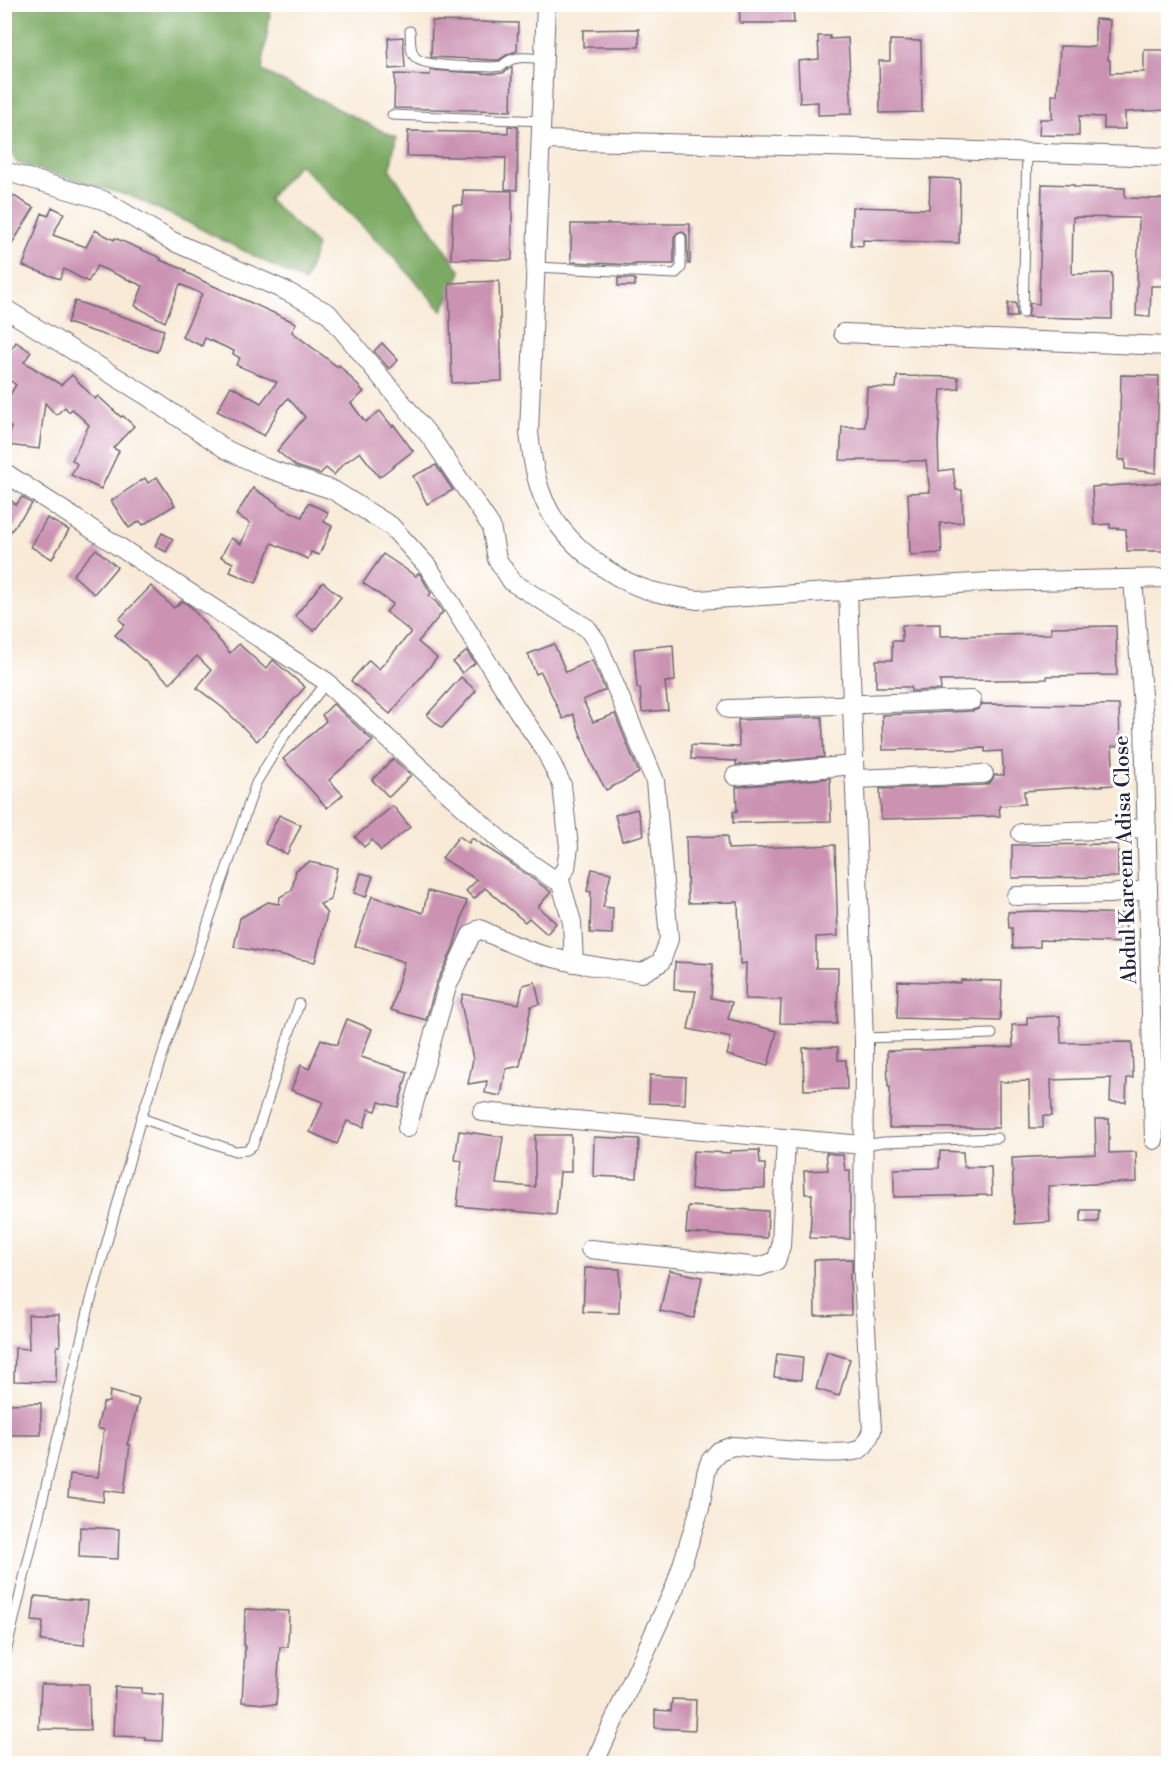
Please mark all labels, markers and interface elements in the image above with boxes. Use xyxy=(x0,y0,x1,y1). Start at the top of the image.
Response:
street label: Abdul Kareem Adisa Close xyxy=(1109,735,1143,986)

